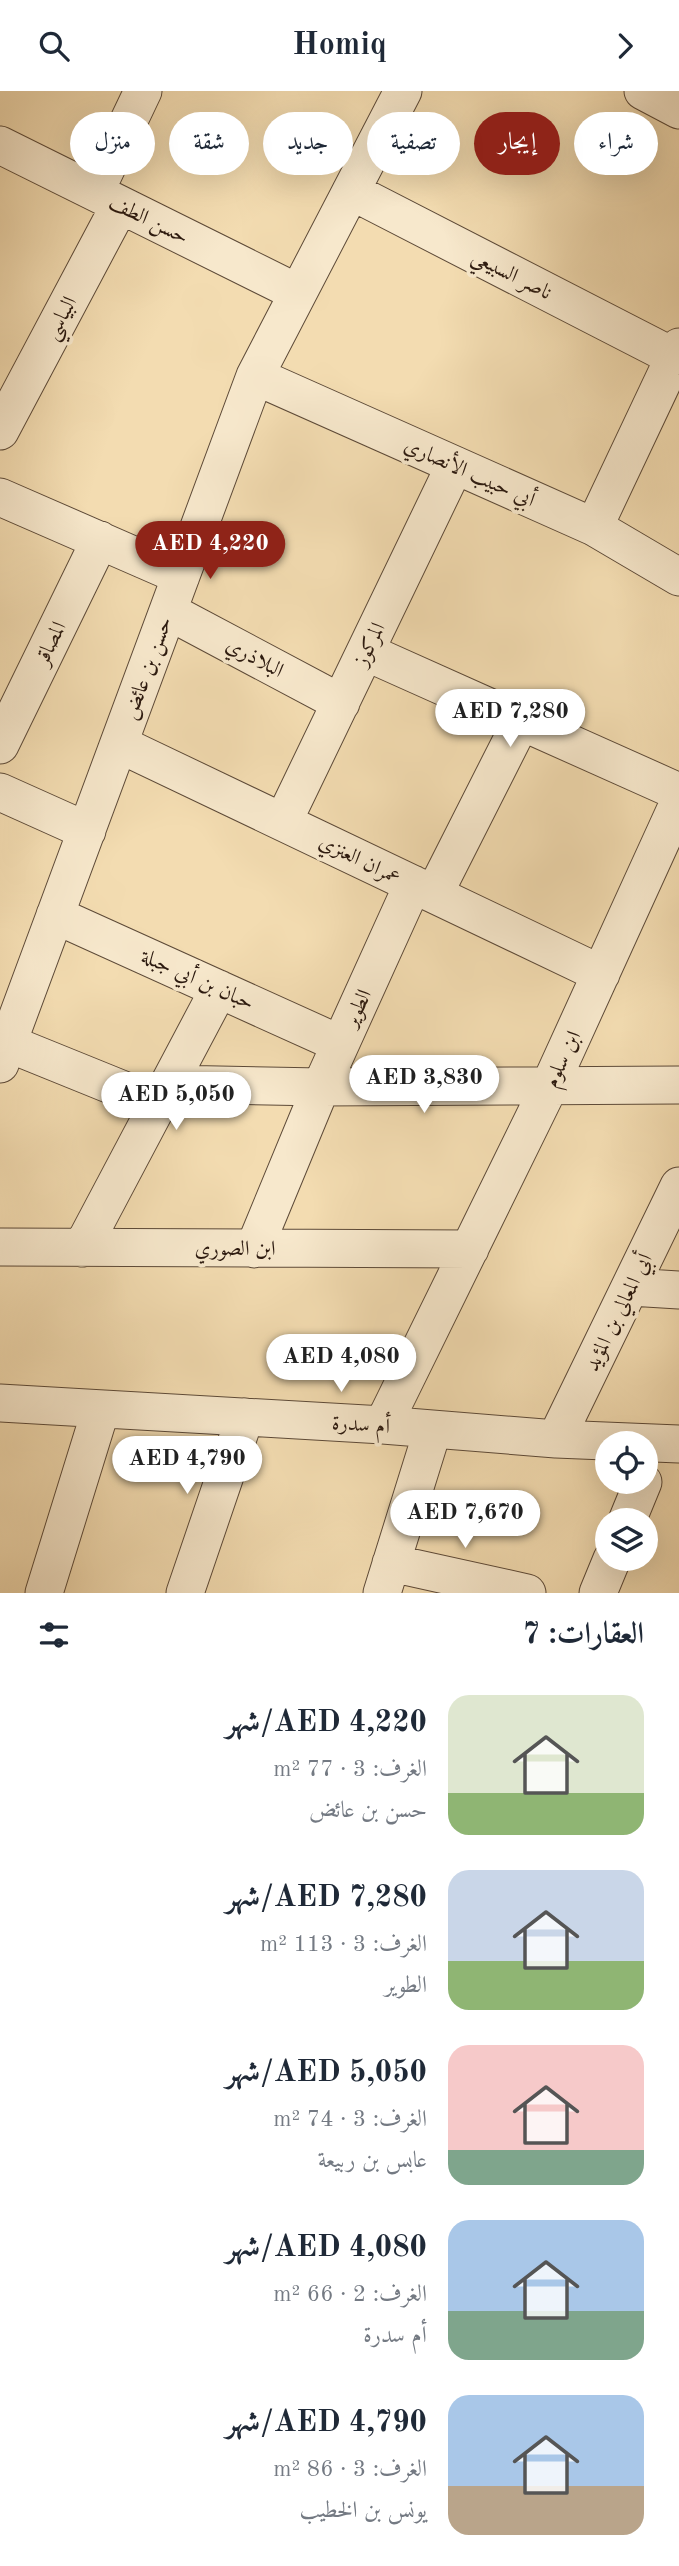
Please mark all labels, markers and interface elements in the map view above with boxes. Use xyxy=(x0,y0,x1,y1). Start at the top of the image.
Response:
icon: search xyxy=(35,27,73,65)
icon: forward xyxy=(606,27,644,65)
text: Homiq xyxy=(292,30,387,62)
chip: منزل xyxy=(70,112,155,175)
chip: شقة xyxy=(169,112,249,175)
chip: جديد xyxy=(263,112,353,175)
chip: تصفية xyxy=(367,112,460,175)
chip: إيجار xyxy=(474,112,560,175)
chip: شراء xyxy=(574,112,658,175)
street label: حسن الطف xyxy=(104,192,191,250)
street label: ناصر السبيعي xyxy=(465,246,555,311)
street label: البياسي xyxy=(41,294,88,348)
street label: أبي حبيب الأنصاري xyxy=(399,430,541,516)
pin: AED 4,220 xyxy=(130,521,290,581)
text: AED 4,220 xyxy=(151,532,269,555)
street label: حسن بن عائض xyxy=(120,614,179,723)
street label: المصاقر xyxy=(31,619,72,671)
street label: المركوز xyxy=(350,620,391,672)
street label: البلاذري xyxy=(220,635,286,686)
pin: AED 7,280 xyxy=(430,689,590,749)
text: AED 7,280 xyxy=(451,700,569,723)
street label: عمران العنزي xyxy=(313,832,403,893)
street label: حبان بن أبي جبلة xyxy=(135,940,259,1019)
street label: الطوير xyxy=(340,987,377,1033)
street label: ابن سلوم xyxy=(541,1028,591,1094)
pin: AED 3,830 xyxy=(344,1055,504,1115)
text: AED 3,830 xyxy=(365,1066,483,1089)
pin: AED 5,050 xyxy=(96,1073,256,1132)
text: AED 5,050 xyxy=(117,1083,235,1106)
street label: ابن الصوري xyxy=(194,1239,276,1264)
street label: أبي المعالي بن المؤيد xyxy=(576,1248,661,1377)
pin: AED 4,080 xyxy=(261,1335,421,1394)
text: AED 4,080 xyxy=(282,1345,400,1368)
street label: أم سدرة xyxy=(331,1407,391,1444)
map controls xyxy=(595,1431,658,1571)
button: locate xyxy=(595,1431,658,1494)
pin: AED 4,790 xyxy=(107,1437,267,1496)
text: AED 4,790 xyxy=(128,1447,246,1470)
pin: AED 7,670 xyxy=(385,1491,545,1550)
text: AED 7,670 xyxy=(406,1501,524,1524)
button: layers xyxy=(595,1508,658,1571)
icon: filters xyxy=(35,1616,73,1654)
text: العقارات: 7 xyxy=(523,1620,644,1650)
text: AED 4,220/شهر xyxy=(226,1708,427,1738)
icon: home xyxy=(504,1723,588,1807)
text: الغرف: 3 · 77 m² xyxy=(273,1758,427,1781)
text: حسن بن عائض xyxy=(309,1799,427,1822)
text: AED 7,280/شهر xyxy=(226,1883,427,1913)
icon: home xyxy=(504,1898,588,1982)
text: الغرف: 3 · 113 m² xyxy=(260,1933,427,1956)
text: الطوير xyxy=(385,1974,427,1997)
text: AED 5,050/شهر xyxy=(226,2058,427,2088)
icon: home xyxy=(504,2073,588,2157)
text: الغرف: 3 · 74 m² xyxy=(273,2108,427,2131)
text: عابس بن ربيعة xyxy=(318,2149,427,2172)
text: AED 4,080/شهر xyxy=(226,2233,427,2263)
icon: home xyxy=(504,2248,588,2332)
text: الغرف: 2 · 66 m² xyxy=(273,2283,427,2306)
text: أم سدرة xyxy=(363,2324,427,2347)
text: AED 4,790/شهر xyxy=(226,2408,427,2438)
icon: home xyxy=(504,2423,588,2507)
text: الغرف: 3 · 86 m² xyxy=(273,2458,427,2481)
text: يونس بن الخطيب xyxy=(299,2499,427,2522)

